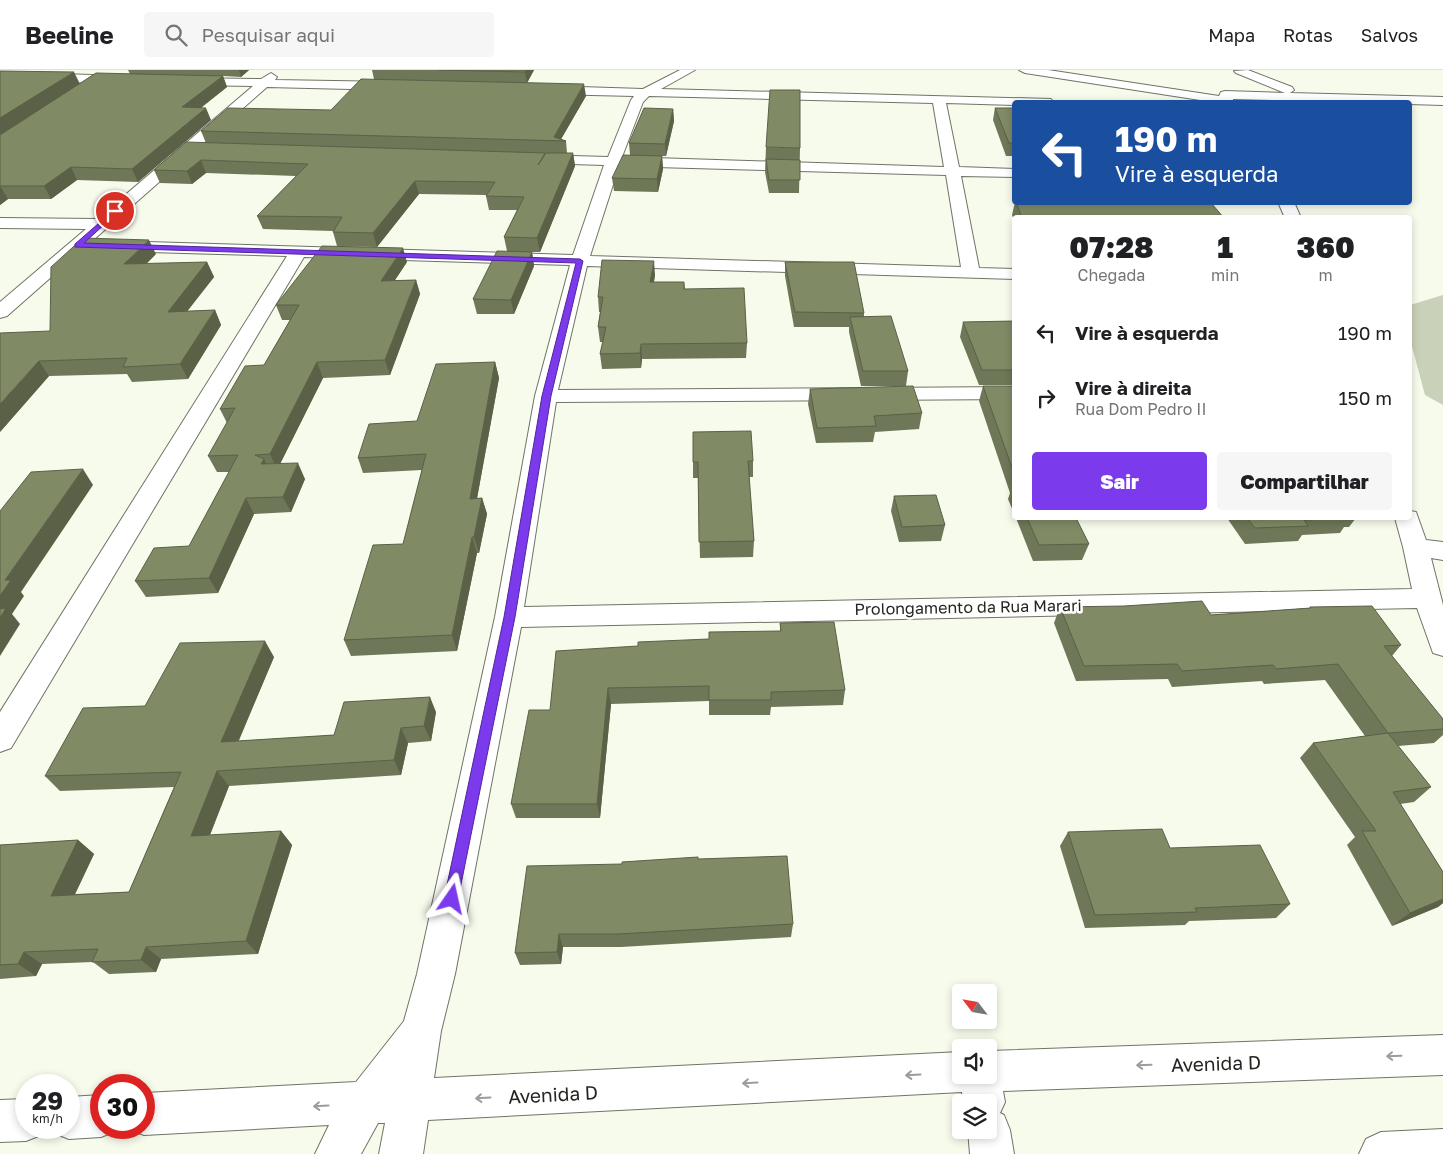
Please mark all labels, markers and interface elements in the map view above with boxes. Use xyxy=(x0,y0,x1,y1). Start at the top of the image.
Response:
search box xyxy=(144,12,494,57)
text: Beeline xyxy=(25,20,114,49)
icon: search xyxy=(162,21,190,49)
text: Pesquisar aqui xyxy=(202,23,335,46)
text: Mapa xyxy=(1208,24,1255,46)
text: Rotas xyxy=(1283,24,1333,46)
text: Salvos xyxy=(1361,24,1418,46)
text: 190 m xyxy=(1115,118,1217,160)
icon: left xyxy=(1032,120,1097,185)
text: Vire à esquerda xyxy=(1115,160,1279,187)
pin xyxy=(94,190,136,232)
icon: arrive xyxy=(101,197,129,225)
text: 07:28 xyxy=(1069,229,1154,265)
text: 1 xyxy=(1217,229,1233,265)
text: 360 xyxy=(1297,229,1355,265)
text: Chegada xyxy=(1078,265,1145,285)
text: min xyxy=(1211,265,1239,285)
text: m xyxy=(1319,265,1333,285)
icon: left xyxy=(1032,319,1060,347)
text: Vire à esquerda xyxy=(1075,321,1218,344)
text: 190 m xyxy=(1338,321,1392,344)
text: Vire à direita xyxy=(1075,376,1192,399)
icon: right xyxy=(1032,384,1060,412)
text: 150 m xyxy=(1338,386,1392,409)
text: Rua Dom Pedro II xyxy=(1075,399,1206,419)
button: Sair xyxy=(1032,452,1207,510)
button: Compartilhar xyxy=(1217,452,1392,510)
street label: Prolongamento da Rua Marari xyxy=(854,595,1082,619)
position arrow xyxy=(425,872,477,924)
north arrow xyxy=(952,984,998,1029)
map controls xyxy=(952,984,997,1139)
button: sound xyxy=(952,1039,997,1084)
street label: Avenida D xyxy=(1171,1050,1261,1076)
one-way arrow xyxy=(1387,1052,1403,1061)
one-way arrow xyxy=(1137,1061,1153,1070)
one-way arrow xyxy=(905,1070,921,1079)
speed limit sign: 30 xyxy=(90,1074,155,1139)
one-way arrow xyxy=(743,1079,759,1088)
street label: Avenida D xyxy=(507,1080,599,1108)
text: 29 xyxy=(32,1085,63,1116)
one-way arrow xyxy=(475,1093,491,1102)
button: layers xyxy=(952,1094,997,1139)
one-way arrow xyxy=(313,1101,329,1110)
text: km/h xyxy=(32,1111,63,1126)

